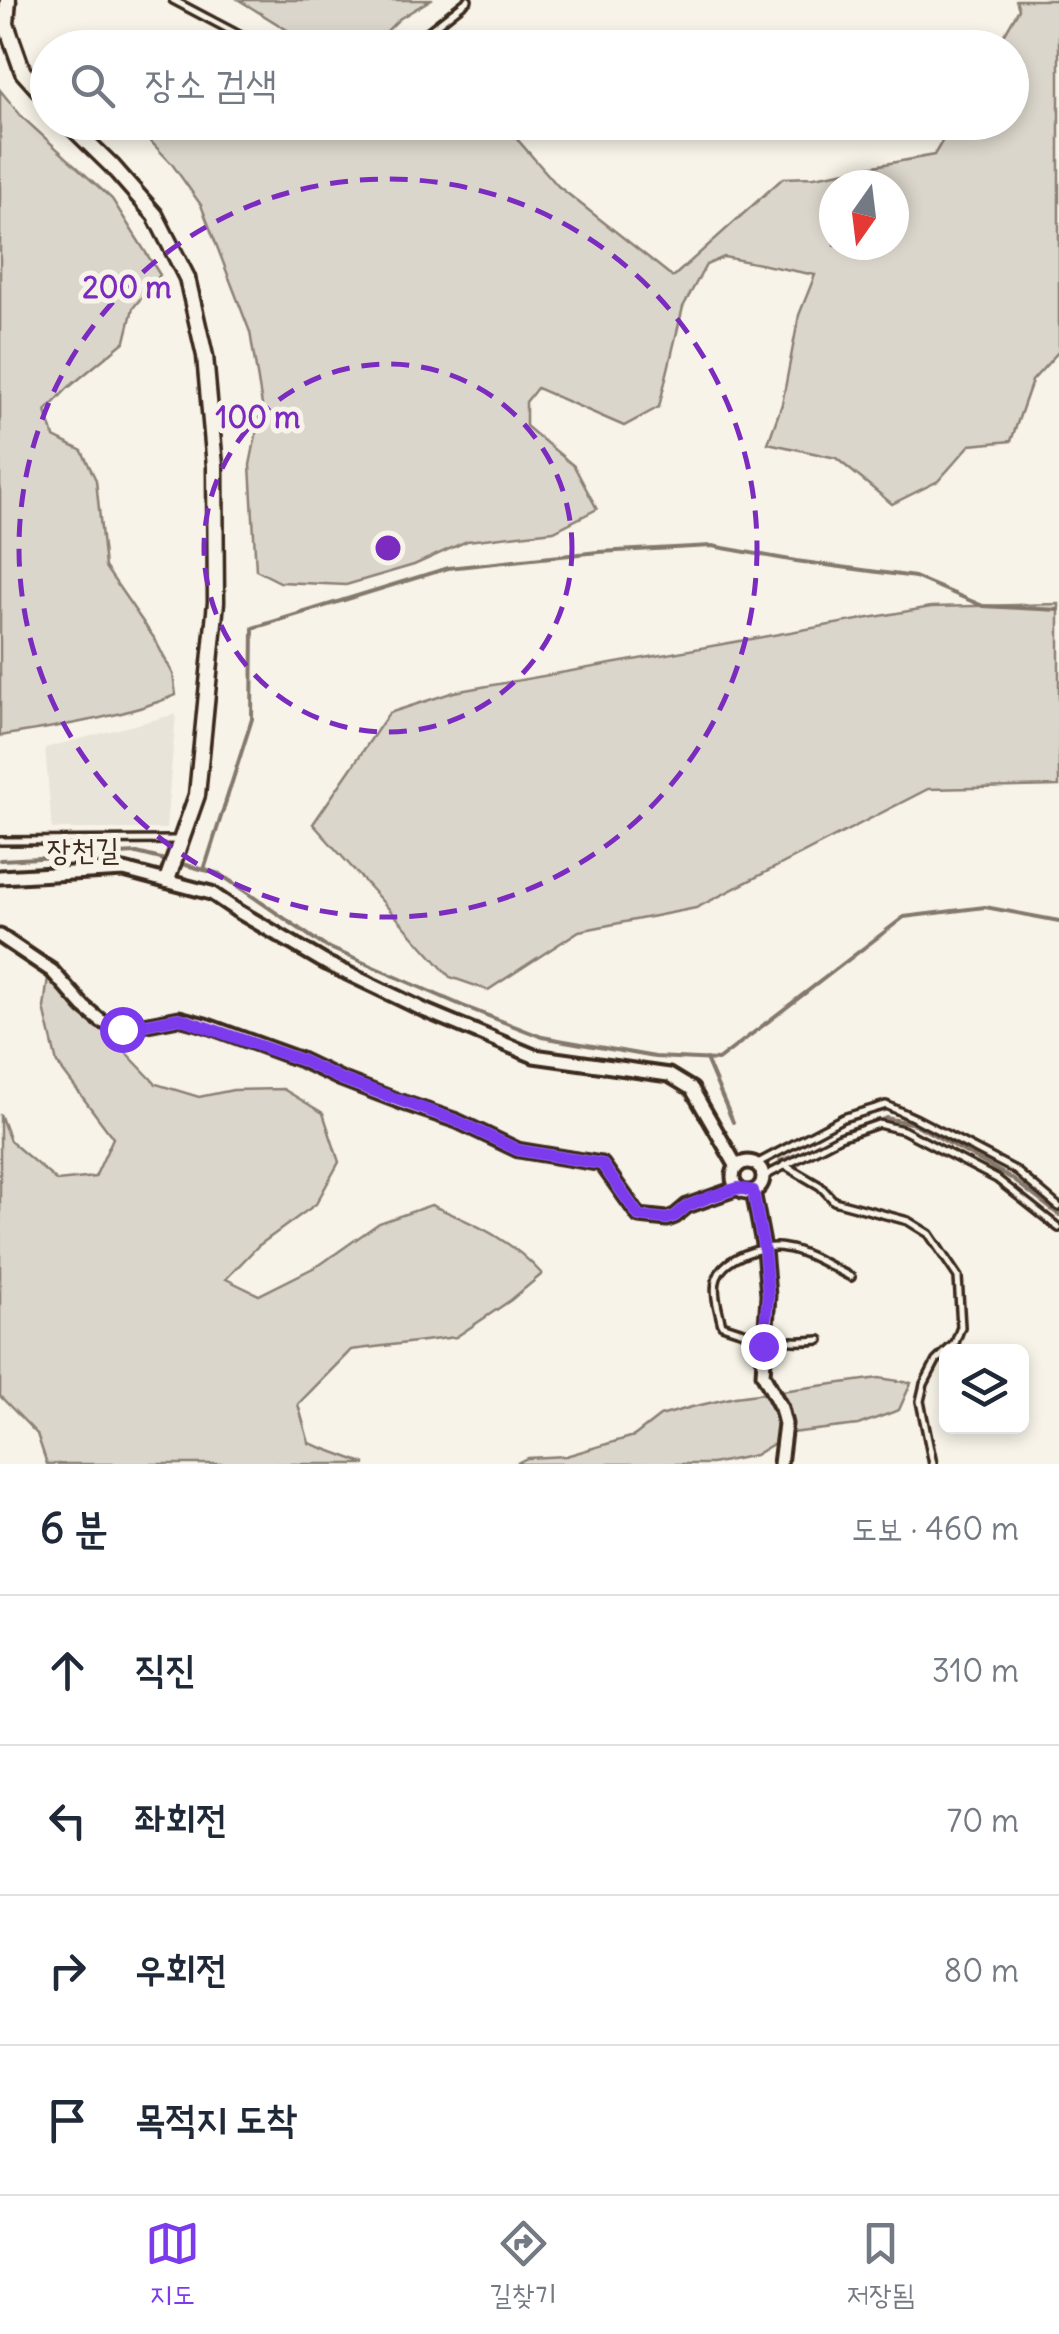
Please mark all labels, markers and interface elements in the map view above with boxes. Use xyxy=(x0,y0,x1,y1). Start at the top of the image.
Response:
search box xyxy=(30,30,1029,140)
icon: search xyxy=(65,58,120,113)
text: 장소 검색 xyxy=(145,60,276,107)
north arrow xyxy=(819,170,909,260)
text: 200 m xyxy=(82,268,172,306)
text: 100 m xyxy=(216,398,300,436)
centre of rings xyxy=(370,530,406,566)
street label: 장천길 xyxy=(46,829,120,869)
route start xyxy=(100,1007,146,1053)
route end xyxy=(741,1324,787,1370)
map controls xyxy=(939,1344,1029,1434)
button: layers xyxy=(939,1344,1029,1434)
text: 6 분 xyxy=(40,1502,108,1554)
text: 도보 · 460 m xyxy=(851,1508,1019,1549)
icon: ahead xyxy=(40,1643,95,1698)
text: 직진 xyxy=(135,1645,196,1692)
text: 310 m xyxy=(932,1650,1019,1691)
icon: left xyxy=(40,1793,95,1848)
text: 좌회전 xyxy=(135,1795,227,1842)
text: 70 m xyxy=(947,1800,1019,1841)
icon: right xyxy=(40,1943,95,1998)
text: 우회전 xyxy=(135,1945,227,1992)
text: 80 m xyxy=(944,1950,1019,1991)
icon: arrive xyxy=(40,2093,95,2148)
text: 목적지 도착 xyxy=(135,2095,297,2142)
tab: 지도 xyxy=(145,2216,200,2314)
tab: 길찾기 xyxy=(489,2216,557,2314)
tab: 저장됨 xyxy=(847,2216,914,2314)

